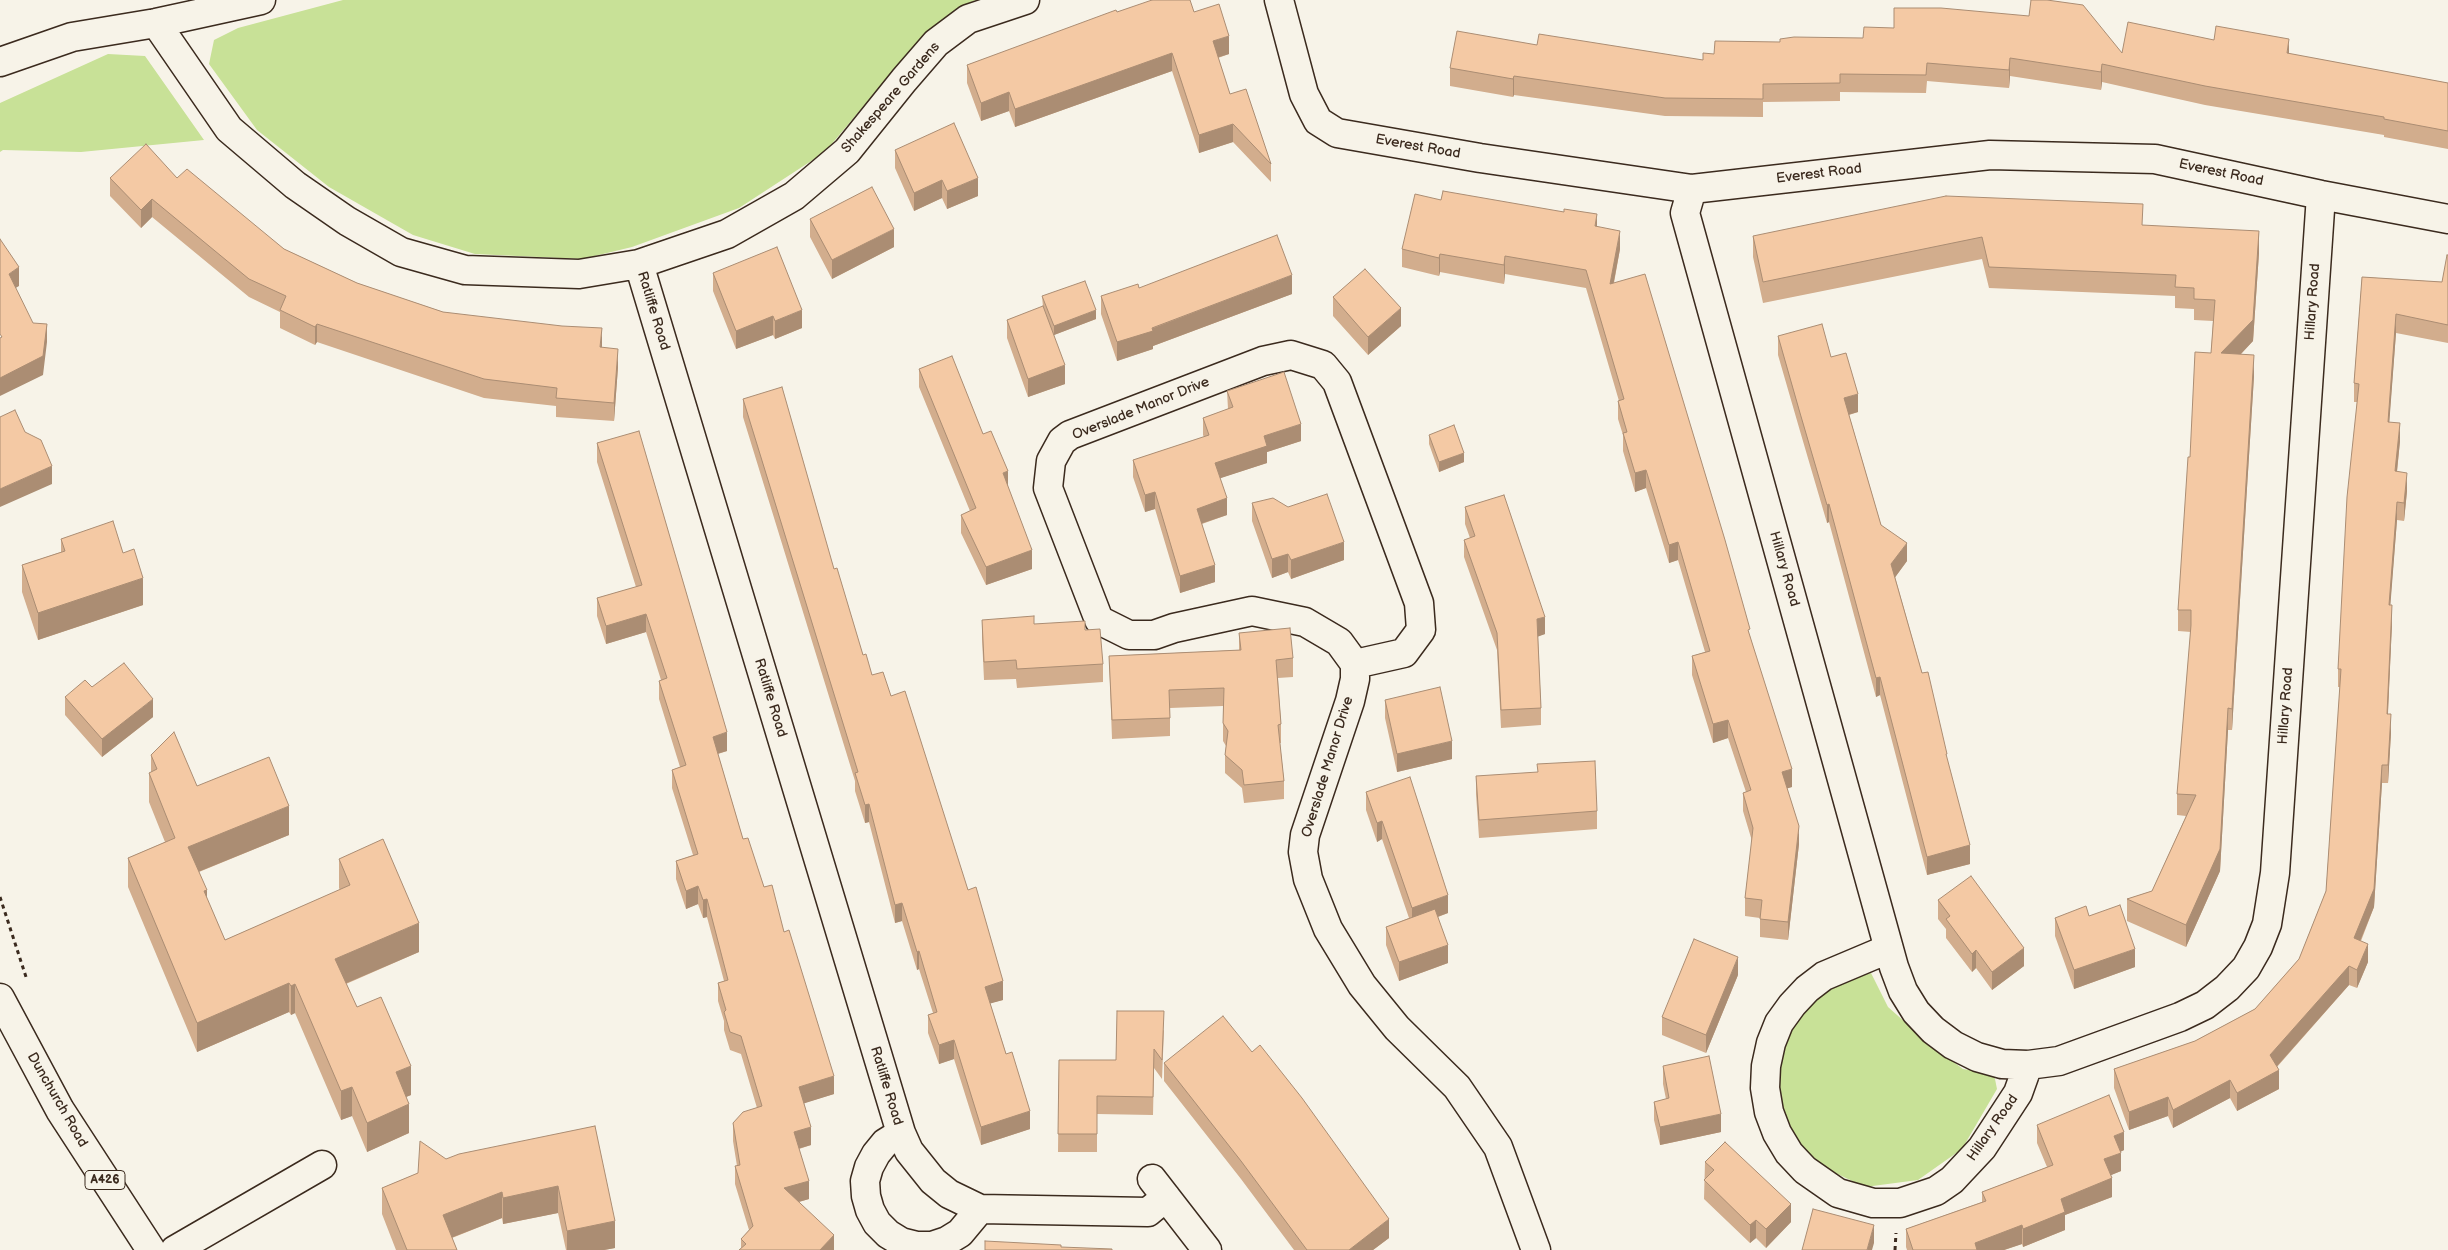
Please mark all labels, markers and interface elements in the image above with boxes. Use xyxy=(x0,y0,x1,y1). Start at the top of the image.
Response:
street label: Shakespeare Gardens xyxy=(838,39,944,157)
street label: Everest Road xyxy=(1374,131,1462,163)
street label: Everest Road xyxy=(2177,156,2265,190)
street label: Everest Road xyxy=(1775,160,1863,188)
street label: Hillary Road xyxy=(2302,263,2324,341)
street label: Ratliffe Road xyxy=(633,270,673,352)
street label: Overslade Manor Drive xyxy=(1070,374,1212,444)
street label: Hillary Road xyxy=(1765,530,1803,608)
street label: Ratliffe Road xyxy=(750,657,790,739)
street label: Hillary Road xyxy=(2275,667,2297,745)
street label: Overslade Manor Drive xyxy=(1299,695,1357,839)
street label: Ratliffe Road xyxy=(866,1045,906,1127)
street label: Dunchurch Road xyxy=(23,1050,91,1150)
street label: Hillary Road xyxy=(1964,1092,2022,1164)
road number: A426 xyxy=(85,1170,125,1190)

